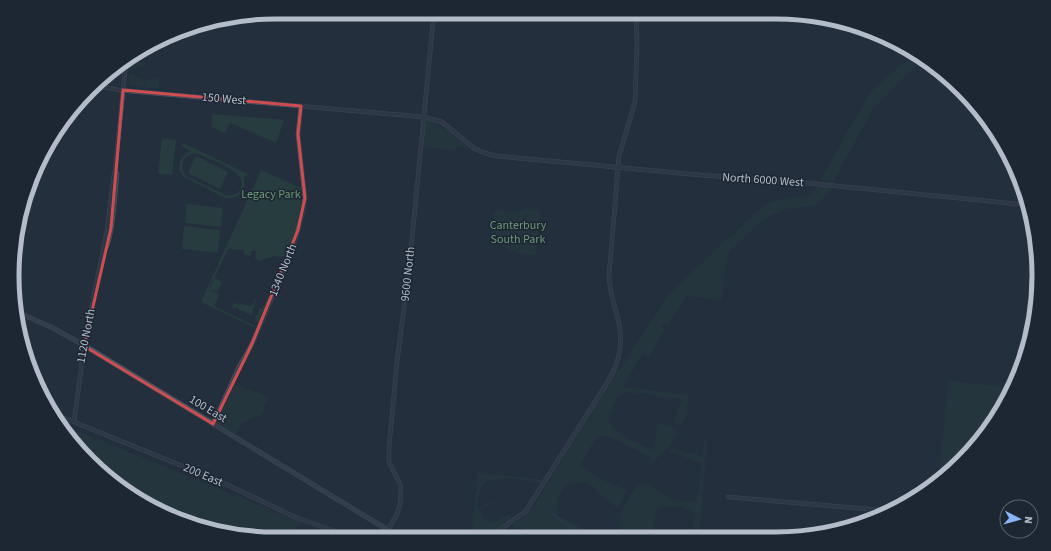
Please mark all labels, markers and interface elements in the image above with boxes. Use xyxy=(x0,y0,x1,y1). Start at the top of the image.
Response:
street label: 150 West xyxy=(201,89,247,109)
street label: North 6000 West xyxy=(722,169,804,191)
park label: Legacy Park xyxy=(241,186,301,203)
park label: Canterbury South Park xyxy=(490,217,547,248)
street label: 1340 North xyxy=(265,241,301,299)
street label: 9600 North xyxy=(397,246,419,302)
street label: 1120 North xyxy=(72,307,100,365)
street label: 100 East xyxy=(186,391,230,427)
street label: 200 East xyxy=(181,459,225,491)
north arrow xyxy=(999,499,1039,539)
text: N xyxy=(1021,516,1036,524)

